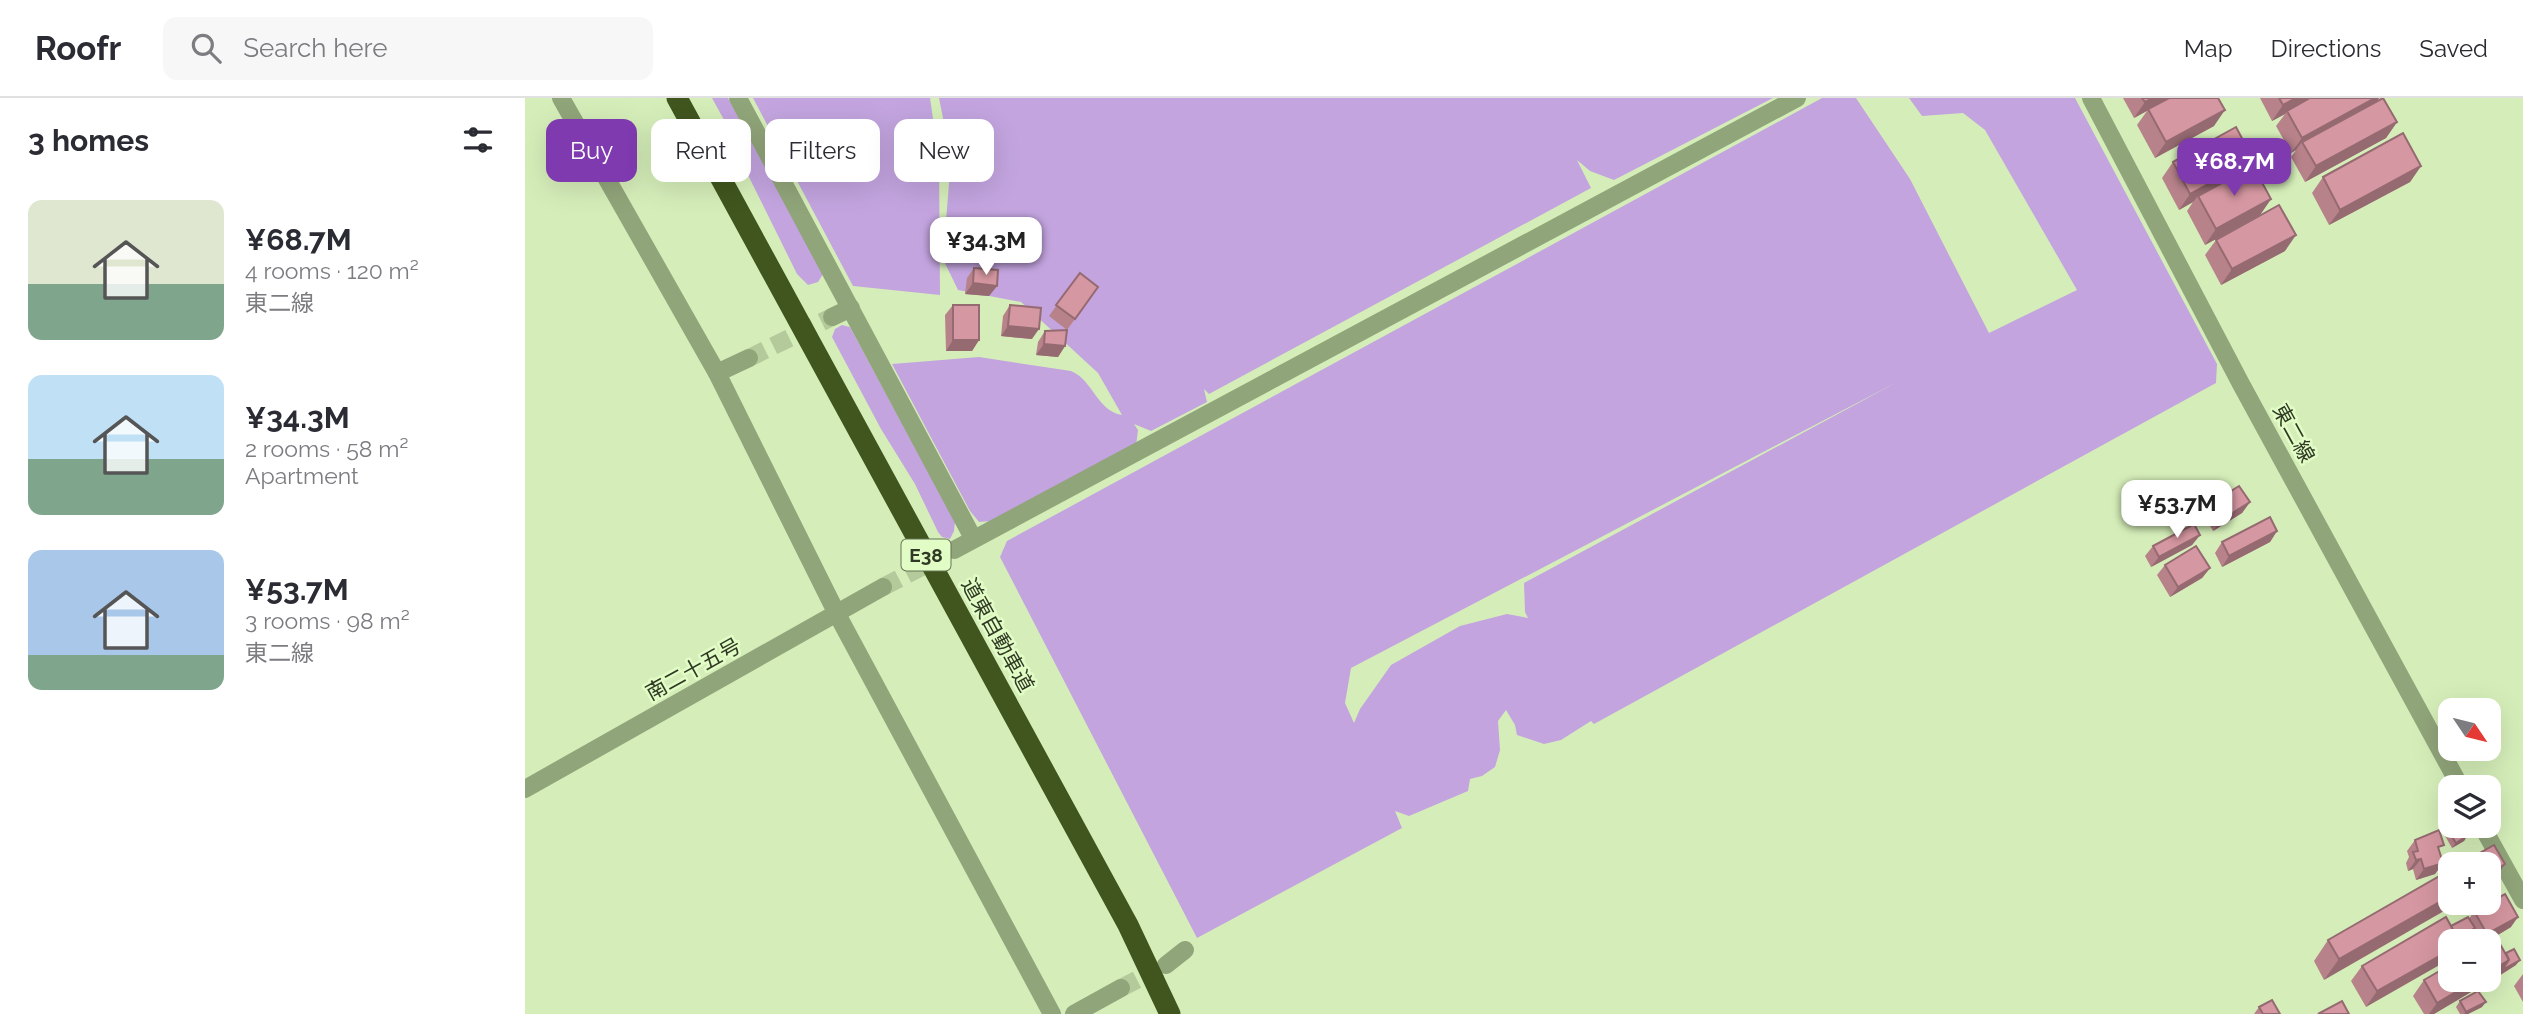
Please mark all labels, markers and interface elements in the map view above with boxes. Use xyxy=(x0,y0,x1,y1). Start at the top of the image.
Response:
search box xyxy=(163,17,653,80)
text: Roofr xyxy=(35,29,121,68)
icon: search xyxy=(187,29,225,67)
text: Search here xyxy=(243,33,388,63)
text: Map xyxy=(2184,34,2233,63)
text: Directions xyxy=(2271,34,2381,63)
text: Saved xyxy=(2419,34,2488,63)
chip: Buy xyxy=(546,119,637,182)
chip: Rent xyxy=(651,119,751,182)
chip: Filters xyxy=(765,119,880,182)
chip: New xyxy=(894,119,994,182)
icon: filters xyxy=(459,121,497,159)
text: 3 homes xyxy=(28,123,149,158)
pin: ¥68.7M xyxy=(2177,139,2291,198)
text: ¥68.7M xyxy=(2193,147,2275,174)
pin: ¥34.3M xyxy=(929,218,1043,277)
text: ¥68.7M xyxy=(245,222,352,257)
text: ¥34.3M xyxy=(946,226,1026,253)
icon: home xyxy=(84,228,168,312)
text: 4 rooms · 120 m² xyxy=(245,257,419,284)
text: 東二線 xyxy=(245,289,314,316)
street label: 東二線 xyxy=(2268,399,2320,467)
text: ¥34.3M xyxy=(245,400,350,435)
icon: home xyxy=(84,403,168,487)
text: 2 rooms · 58 m² xyxy=(245,435,408,462)
text: Apartment xyxy=(245,462,359,489)
pin: ¥53.7M xyxy=(2120,480,2234,540)
text: ¥53.7M xyxy=(2137,489,2217,516)
road number: E38 xyxy=(901,540,951,570)
text: ¥53.7M xyxy=(245,572,349,607)
street label: 道東自動車道 xyxy=(957,574,1039,696)
icon: home xyxy=(84,578,168,662)
text: 3 rooms · 98 m² xyxy=(245,607,410,634)
street label: 南二十五号 xyxy=(641,633,745,705)
text: 東二線 xyxy=(245,639,314,666)
north arrow xyxy=(2438,698,2501,761)
map controls xyxy=(2438,698,2501,992)
button: layers xyxy=(2438,775,2501,838)
button: + xyxy=(2438,852,2501,915)
button: − xyxy=(2438,929,2501,992)

